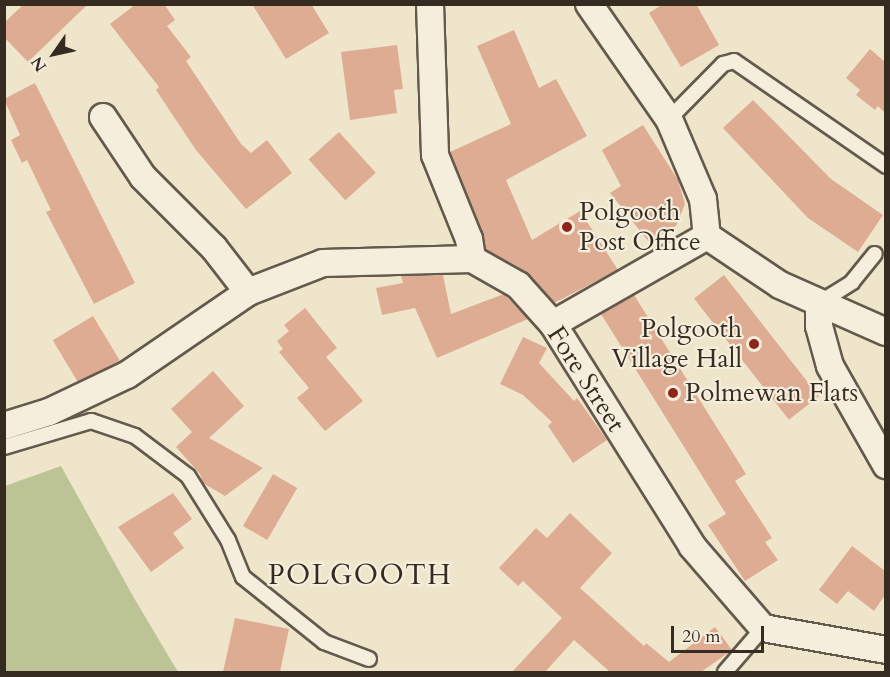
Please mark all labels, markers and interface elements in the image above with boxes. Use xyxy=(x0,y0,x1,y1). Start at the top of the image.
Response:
north arrow xyxy=(24,24,84,84)
text: N xyxy=(26,52,52,76)
place label: Polgooth Post Office xyxy=(579,196,701,258)
marker: Polgooth Post Office xyxy=(560,220,574,234)
place label: Polgooth Village Hall xyxy=(612,313,742,374)
street label: Fore Street xyxy=(540,320,632,438)
marker: Polgooth Village Hall xyxy=(747,337,761,351)
place label: Polmewan Flats xyxy=(685,377,858,409)
marker: Polmewan Flats xyxy=(666,386,680,400)
district label: POLGOOTH xyxy=(268,558,452,592)
scale bar xyxy=(674,614,767,652)
text: 20 m xyxy=(682,624,721,649)

